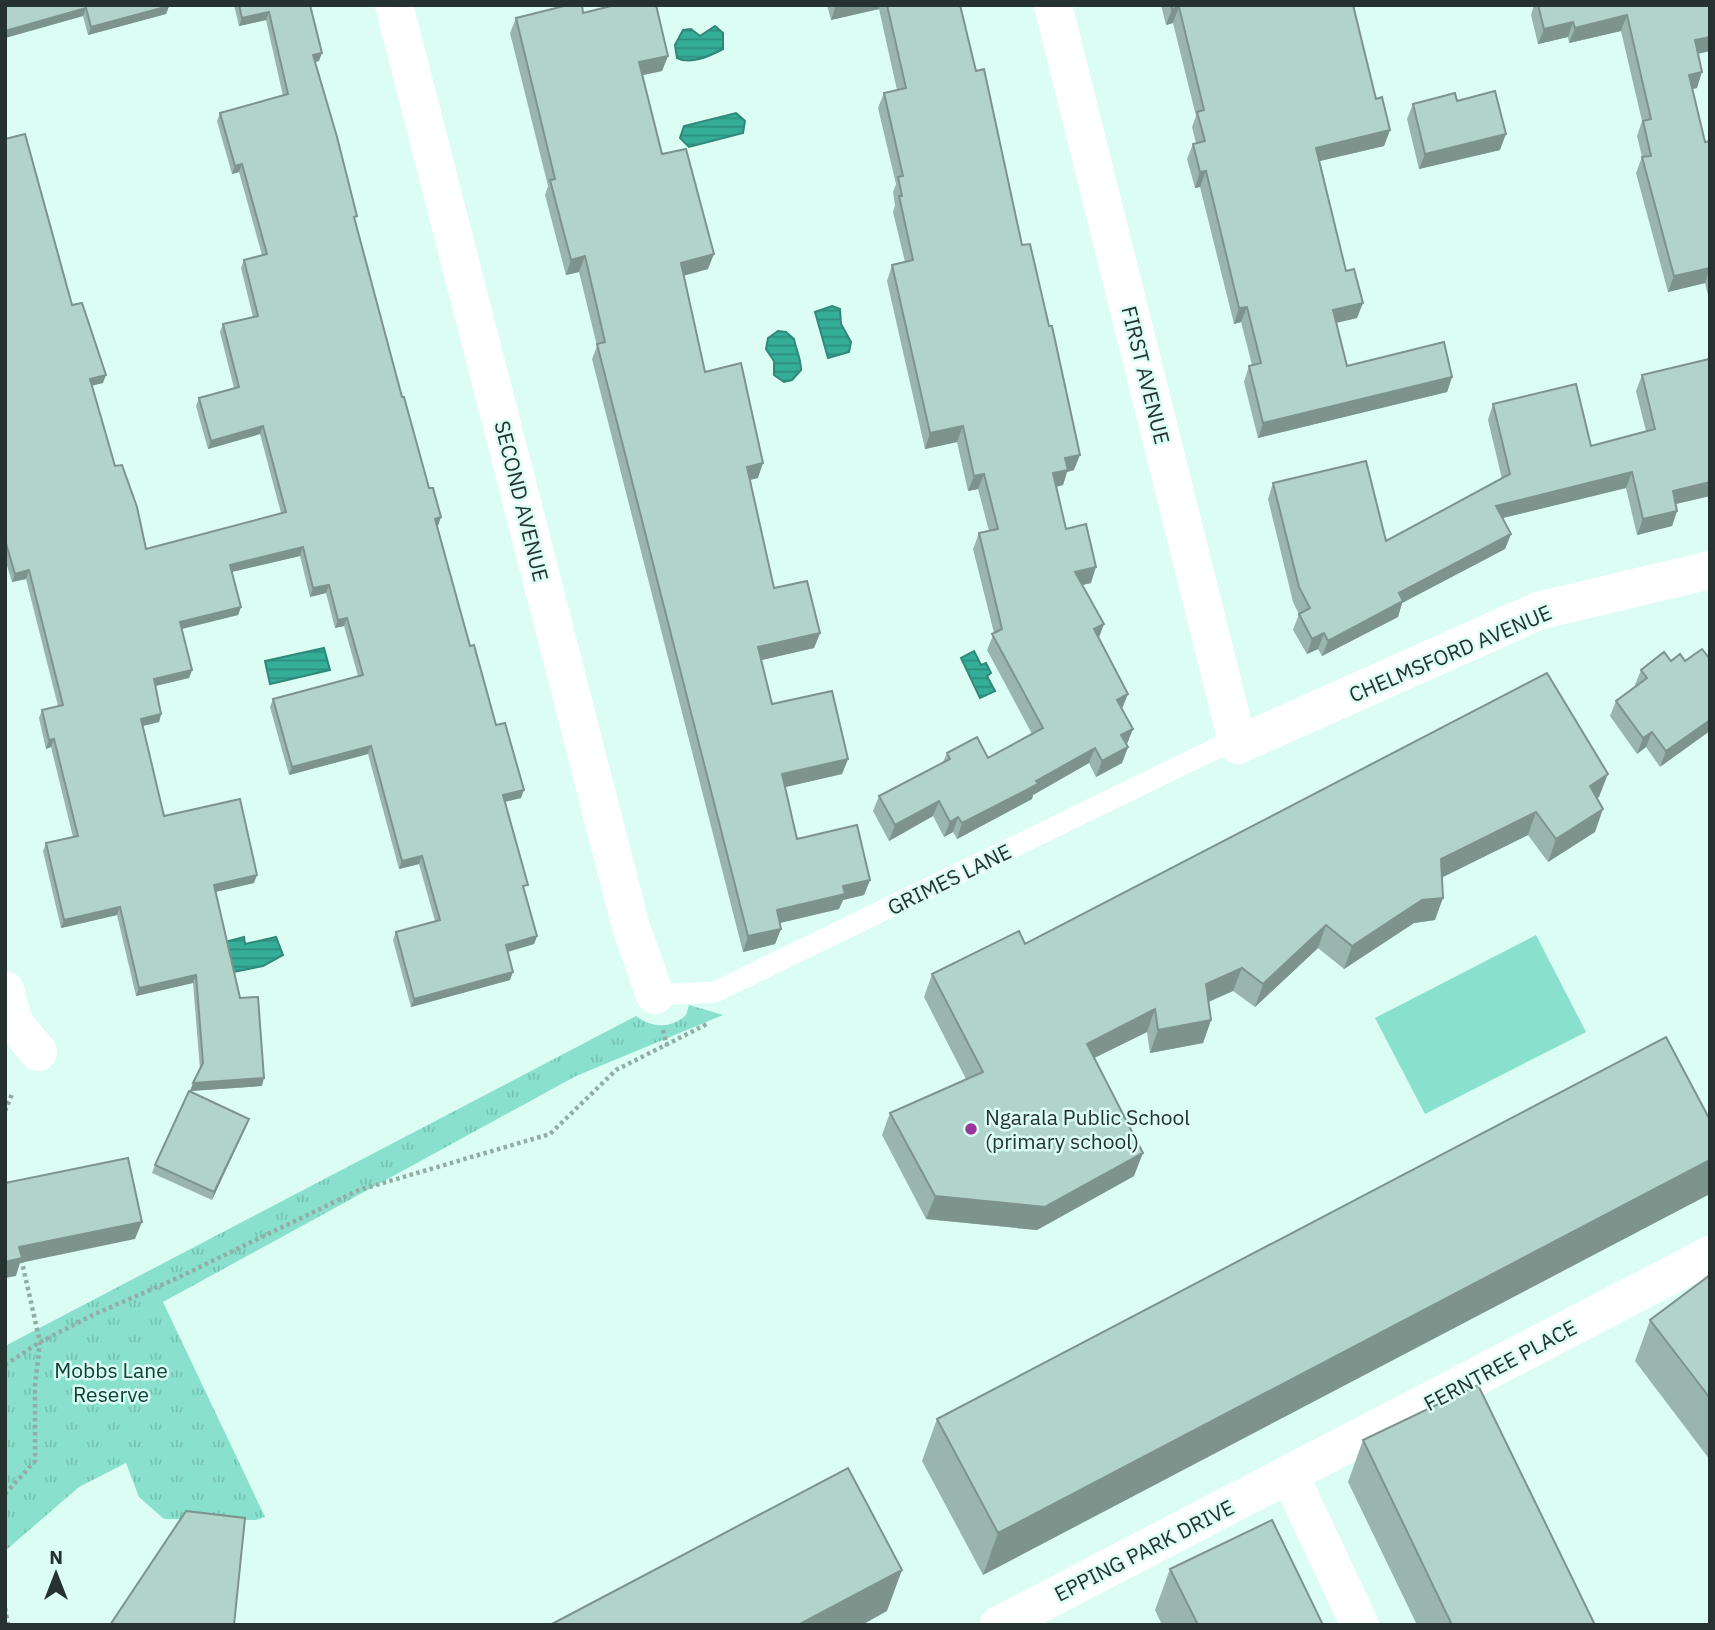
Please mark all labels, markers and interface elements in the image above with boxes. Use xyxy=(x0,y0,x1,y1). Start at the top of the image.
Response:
street label: FIRST AVENUE xyxy=(1115,303,1177,447)
street label: SECOND AVENUE xyxy=(488,418,556,584)
street label: CHELMSFORD AVENUE xyxy=(1344,598,1556,708)
street label: GRIMES LANE xyxy=(882,837,1016,921)
place label: Ngarala Public School (primary school) xyxy=(985,1103,1190,1155)
marker: Ngarala Public School (primary school) xyxy=(963,1121,979,1137)
street label: FERNTREE PLACE xyxy=(1419,1313,1581,1417)
park label: Mobbs Lane Reserve xyxy=(54,1356,168,1408)
street label: EPPING PARK DRIVE xyxy=(1049,1492,1239,1608)
north arrow xyxy=(21,1539,91,1609)
text: N xyxy=(49,1545,63,1569)

